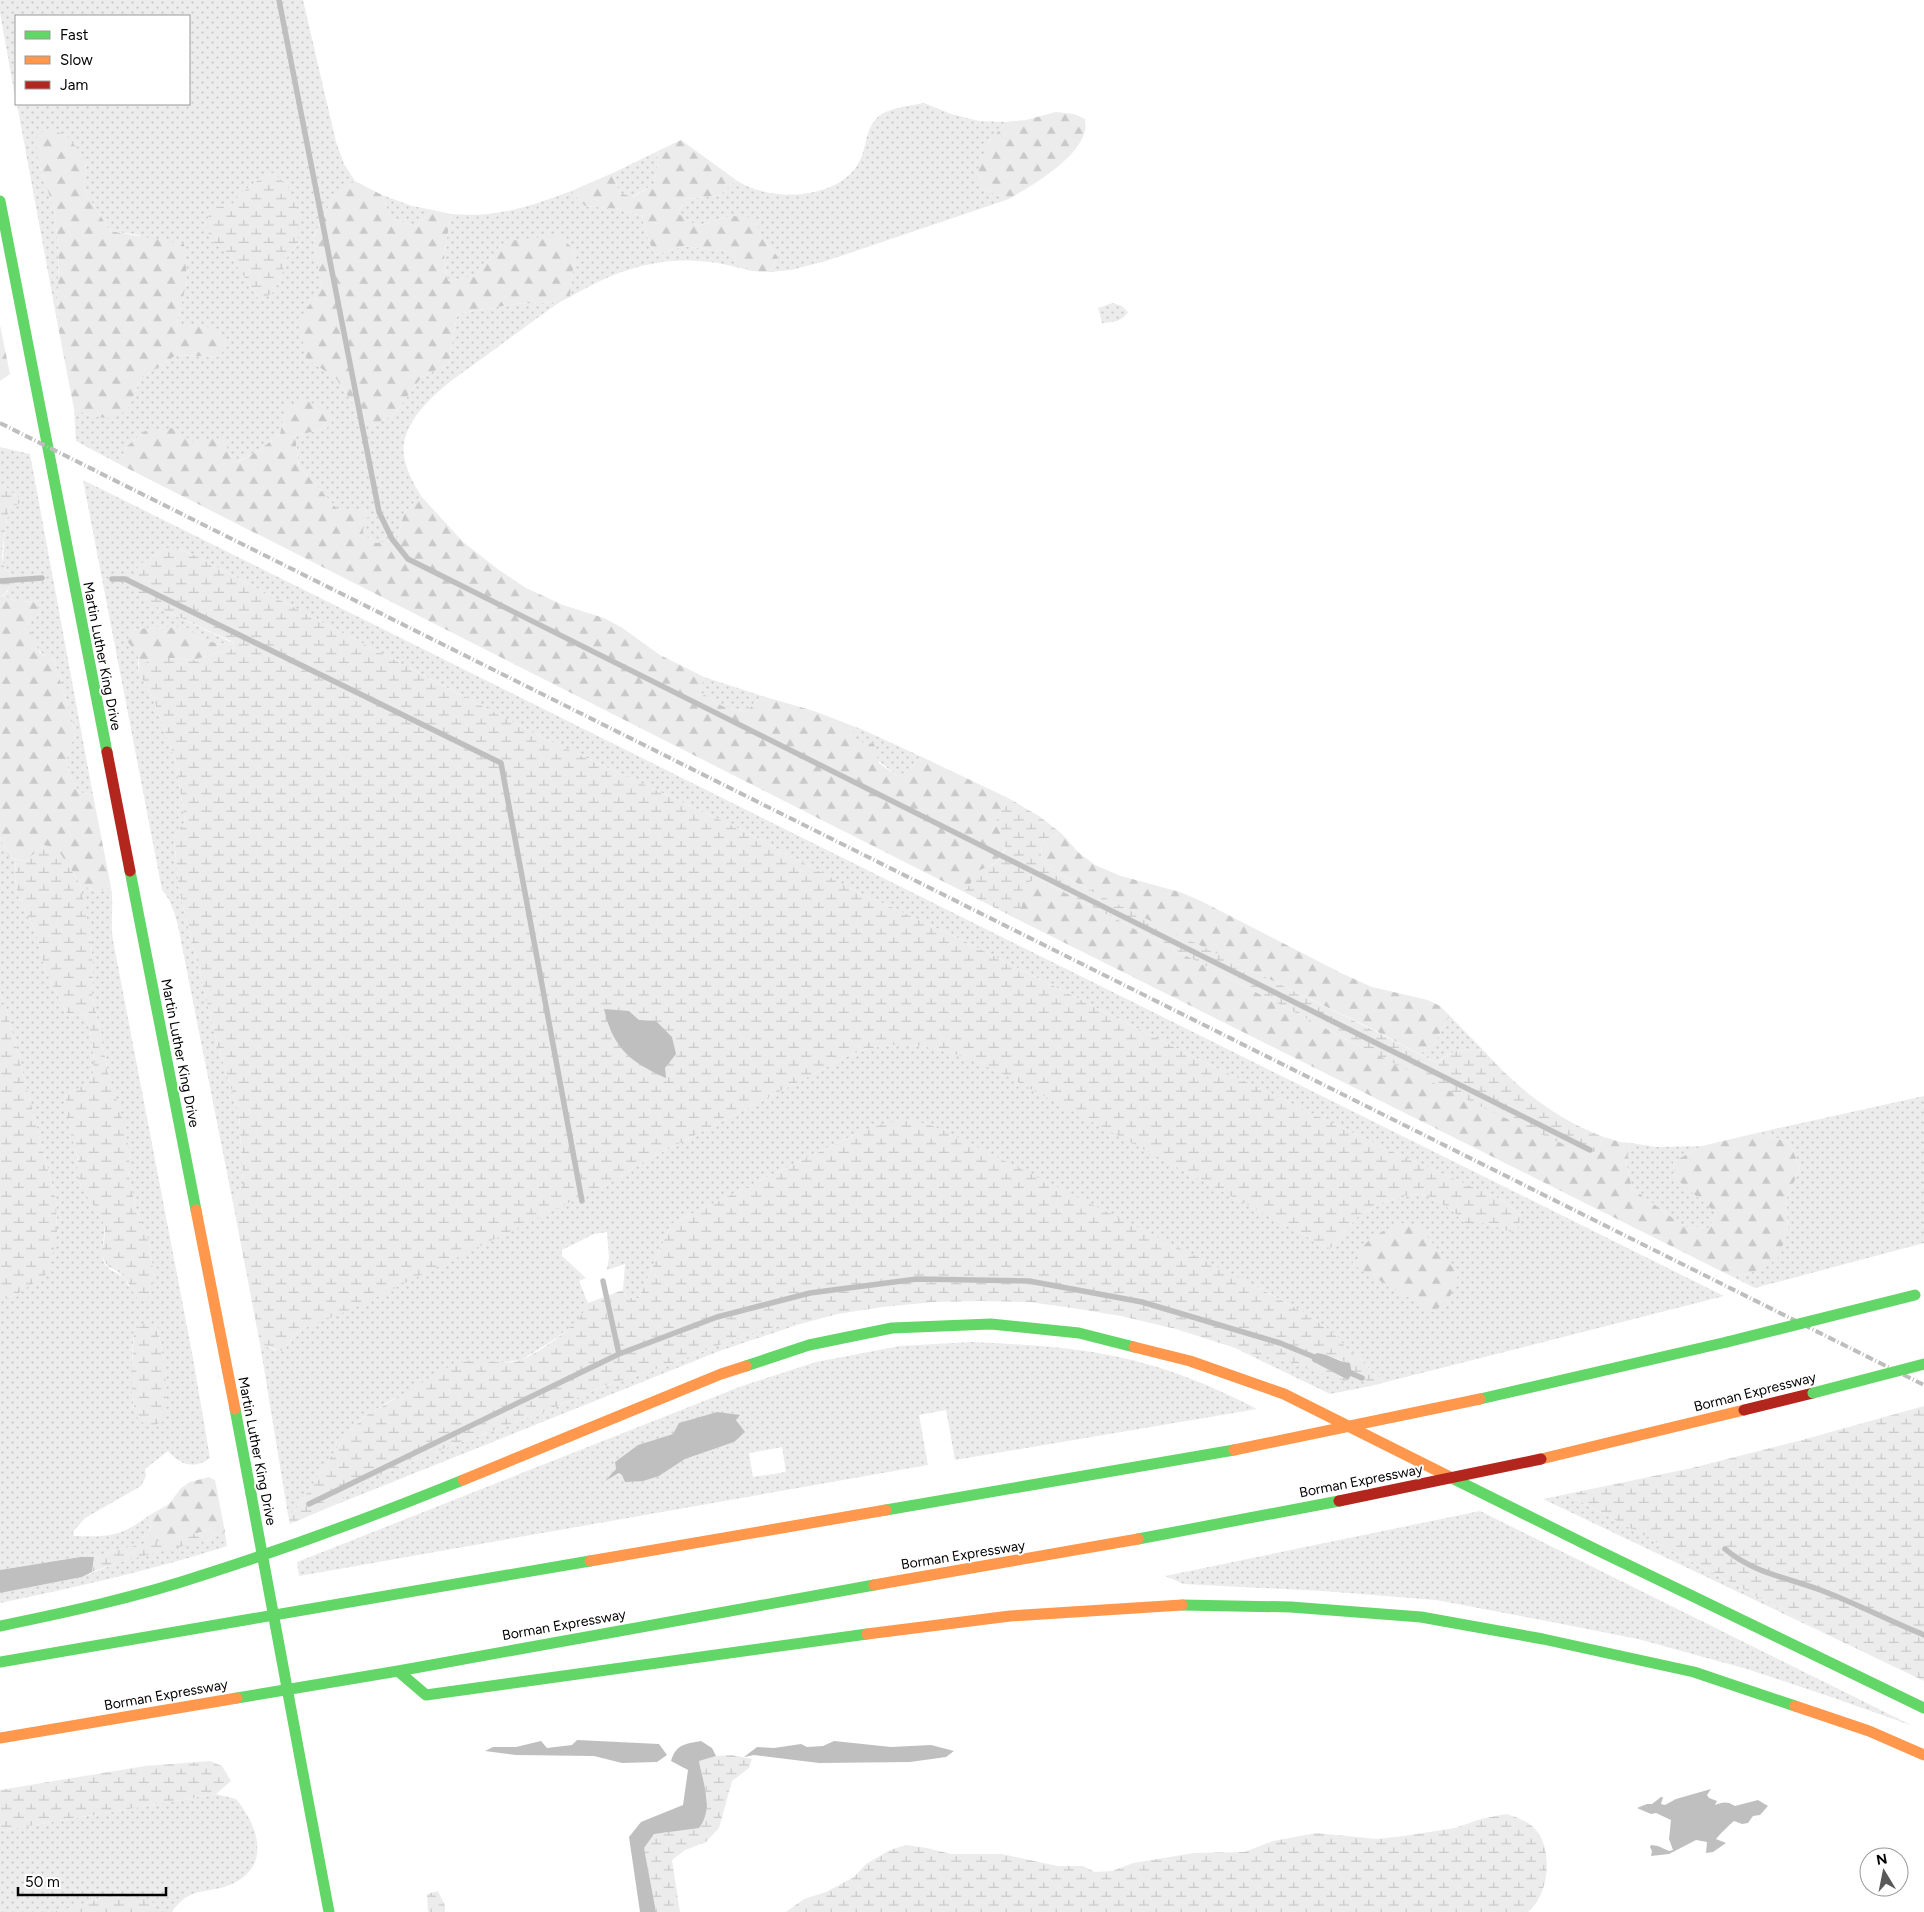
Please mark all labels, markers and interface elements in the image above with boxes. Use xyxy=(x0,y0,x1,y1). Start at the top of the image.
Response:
legend xyxy=(15,15,190,105)
text: Fast xyxy=(60,26,89,44)
text: Slow xyxy=(60,51,93,69)
text: Jam xyxy=(60,76,88,94)
street label: Martin Luther King Drive xyxy=(79,580,125,732)
street label: Martin Luther King Drive xyxy=(157,977,203,1129)
street label: Borman Expressway xyxy=(1692,1368,1819,1415)
street label: Martin Luther King Drive xyxy=(234,1375,280,1527)
street label: Borman Expressway xyxy=(1298,1461,1425,1501)
street label: Borman Expressway xyxy=(900,1537,1027,1573)
street label: Borman Expressway xyxy=(501,1606,628,1644)
street label: Borman Expressway xyxy=(103,1676,230,1714)
north arrow xyxy=(1859,1847,1909,1897)
text: N xyxy=(1875,1850,1889,1869)
scale bar xyxy=(18,1864,165,1896)
text: 50 m xyxy=(25,1873,60,1891)

